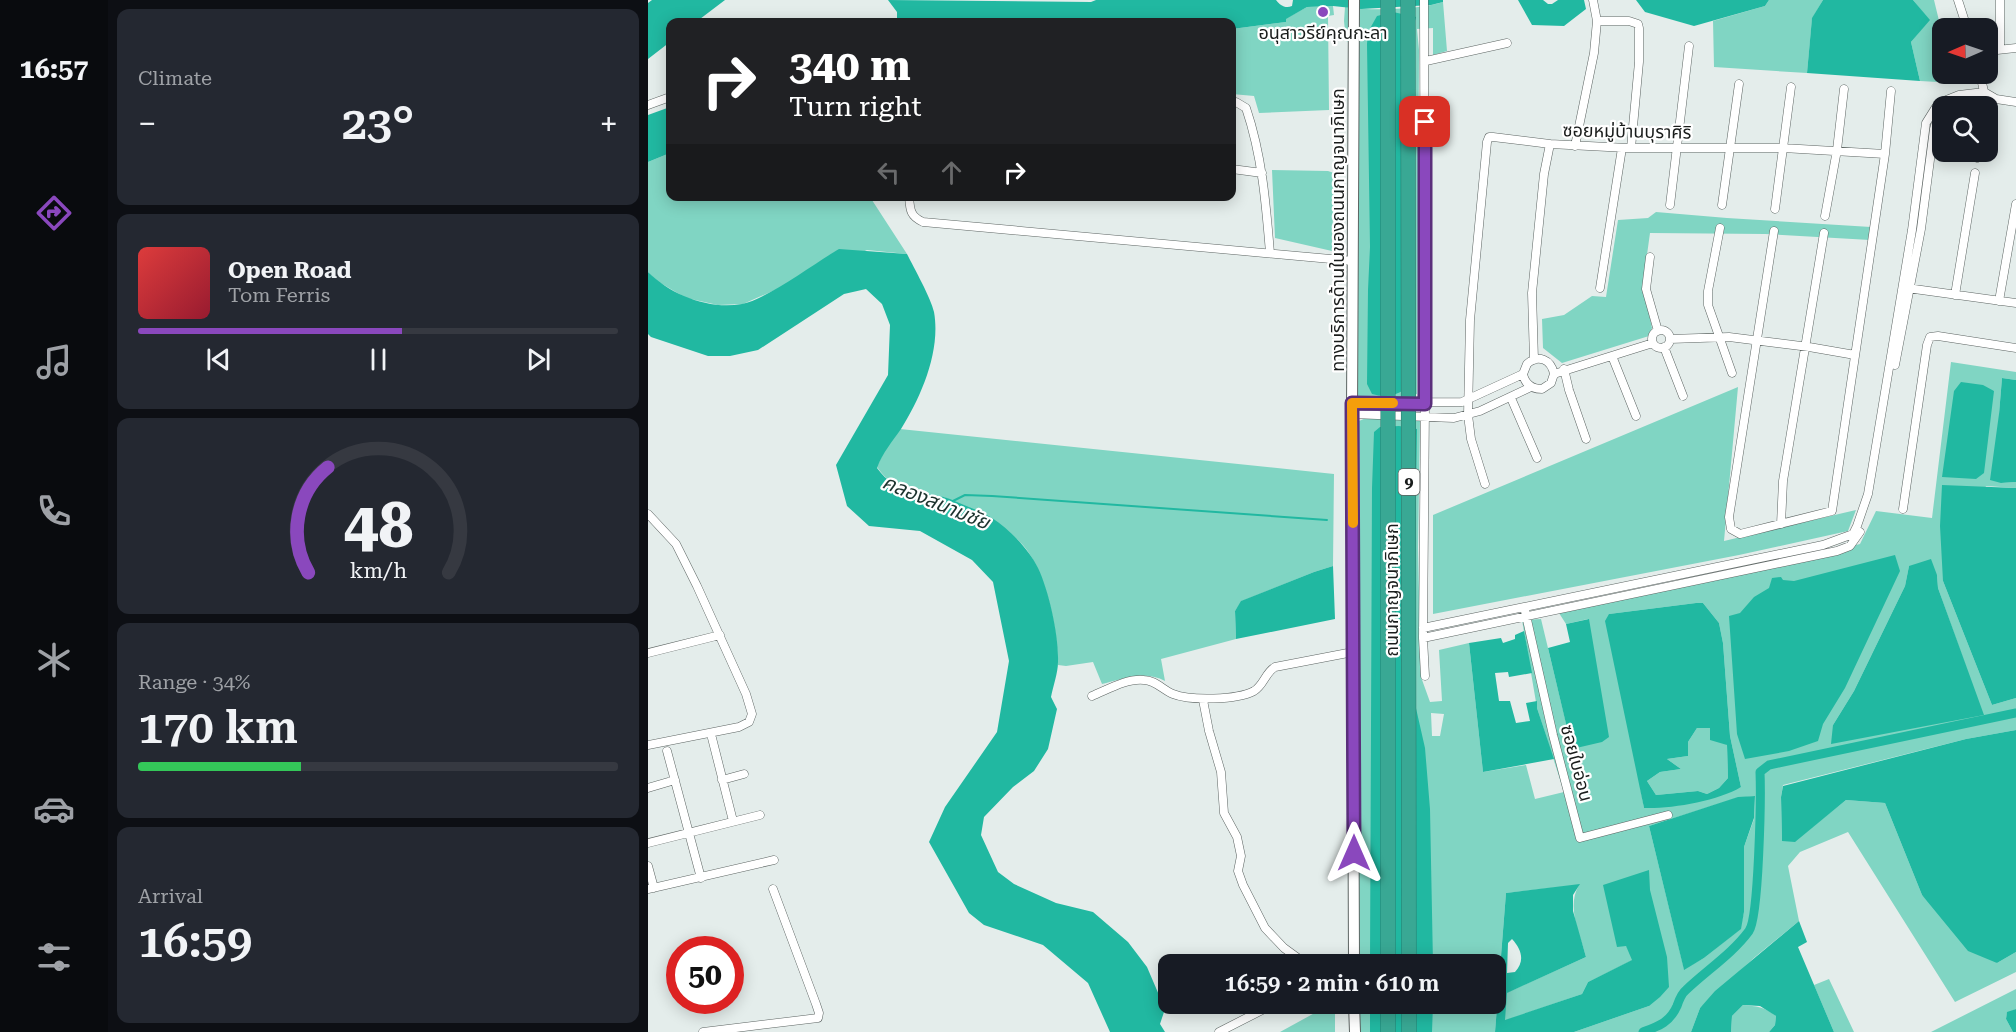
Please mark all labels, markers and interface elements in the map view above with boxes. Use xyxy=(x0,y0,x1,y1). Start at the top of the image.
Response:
marker: อนุสาวรีย์คุณกะลา xyxy=(1316,5,1330,19)
north arrow xyxy=(1932,18,1998,84)
map controls xyxy=(1932,18,1998,162)
place label: อนุสาวรีย์คุณกะลา xyxy=(1258,22,1388,44)
text: 340 m xyxy=(789,41,911,90)
icon: right xyxy=(690,42,768,120)
text: 16:57 xyxy=(20,53,88,85)
text: Climate xyxy=(138,66,212,90)
street label: ทางบริการด้านในของถนนกาญจนาภิเษก xyxy=(1327,88,1348,372)
text: Turn right xyxy=(789,91,922,123)
pin xyxy=(1399,96,1450,147)
button: search xyxy=(1932,96,1998,162)
text: 23° xyxy=(342,97,414,150)
text: − xyxy=(138,104,156,143)
text: + xyxy=(600,104,618,143)
icon: arrive xyxy=(1408,105,1441,138)
street label: ซอยหมู่บ้านบุราศิริ xyxy=(1562,119,1692,145)
icon: left xyxy=(872,156,905,189)
icon: ahead xyxy=(935,156,968,189)
icon: right xyxy=(998,156,1031,189)
icon: directions xyxy=(33,192,75,234)
text: Open Road xyxy=(228,258,351,283)
text: Tom Ferris xyxy=(228,283,330,307)
icon: music xyxy=(33,341,75,383)
icon: previous xyxy=(202,343,235,376)
icon: pause xyxy=(362,343,395,376)
icon: next xyxy=(522,343,555,376)
road number: 9 xyxy=(1398,469,1419,495)
water label: คลองสนามชัย xyxy=(879,470,995,535)
text: 48 xyxy=(343,489,413,562)
icon: phone xyxy=(33,490,75,532)
street label: ถนนกาญจนาภิเษก xyxy=(1381,523,1402,657)
text: km/h xyxy=(349,558,407,583)
icon: climate xyxy=(33,639,75,681)
text: Range · 34% xyxy=(138,670,250,694)
text: 170 km xyxy=(138,701,298,754)
street label: ซอยใบอ่อน xyxy=(1557,722,1597,804)
icon: car xyxy=(33,788,75,830)
position arrow xyxy=(1322,821,1386,885)
text: Arrival xyxy=(138,884,203,908)
text: 16:59 xyxy=(138,915,252,968)
icon: filters xyxy=(33,936,75,978)
speed limit sign: 50 xyxy=(666,936,744,1014)
text: 16:59 · 2 min · 610 m xyxy=(1225,971,1439,996)

